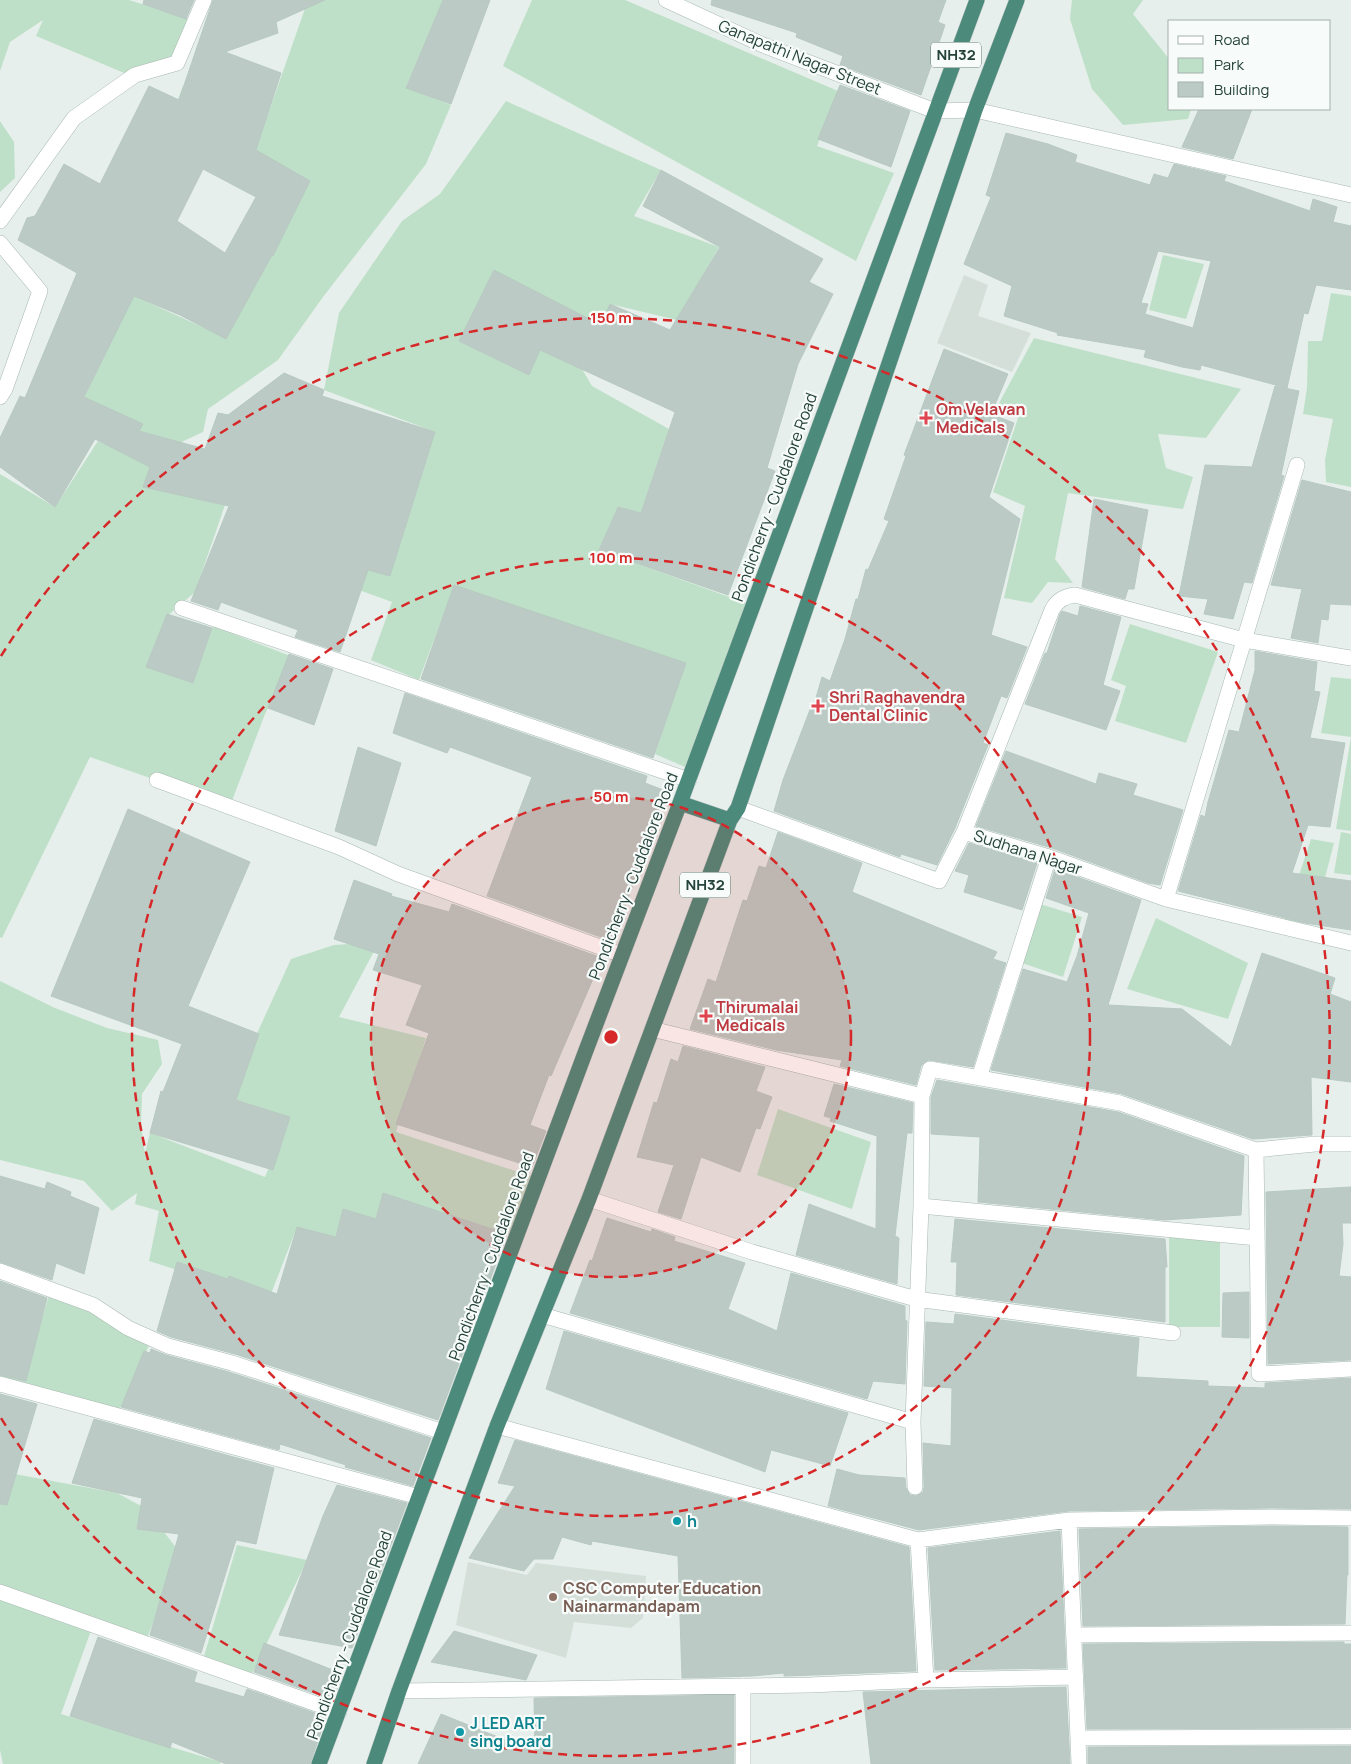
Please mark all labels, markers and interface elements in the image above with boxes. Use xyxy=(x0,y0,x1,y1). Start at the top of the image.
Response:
street label: Ganapathi Nagar Street xyxy=(715,14,885,100)
legend xyxy=(1168,20,1331,110)
text: Road xyxy=(1214,29,1250,50)
road number: NH32 xyxy=(931,42,981,68)
text: Park xyxy=(1214,54,1244,75)
text: Building xyxy=(1214,79,1269,100)
text: 150 m xyxy=(590,307,632,328)
street label: Pondicherry - Cuddalore Road xyxy=(726,390,822,604)
place label: Om Velavan Medicals xyxy=(936,398,1025,438)
marker: Om Velavan Medicals xyxy=(920,412,932,424)
text: 100 m xyxy=(590,547,632,568)
place label: Shri Raghavendra Dental Clinic xyxy=(829,686,965,726)
marker: Shri Raghavendra Dental Clinic xyxy=(811,699,825,713)
street label: Pondicherry - Cuddalore Road xyxy=(583,769,683,983)
text: 50 m xyxy=(593,786,629,807)
street label: Sudhana Nagar xyxy=(971,824,1085,880)
road number: NH32 xyxy=(680,872,730,898)
place label: Thirumalai Medicals xyxy=(716,996,798,1036)
marker: Thirumalai Medicals xyxy=(700,1010,712,1022)
centre of rings xyxy=(602,1028,620,1046)
street label: Pondicherry - Cuddalore Road xyxy=(443,1149,539,1363)
place label: h xyxy=(687,1510,697,1532)
marker: h xyxy=(671,1515,683,1527)
street label: Pondicherry - Cuddalore Road xyxy=(301,1528,397,1742)
place label: CSC Computer Education Nainarmandapam xyxy=(563,1577,761,1617)
marker: CSC Computer Education Nainarmandapam xyxy=(547,1591,559,1603)
place label: J LED ART sing board xyxy=(470,1712,551,1752)
marker: J LED ART sing board xyxy=(454,1726,466,1738)

